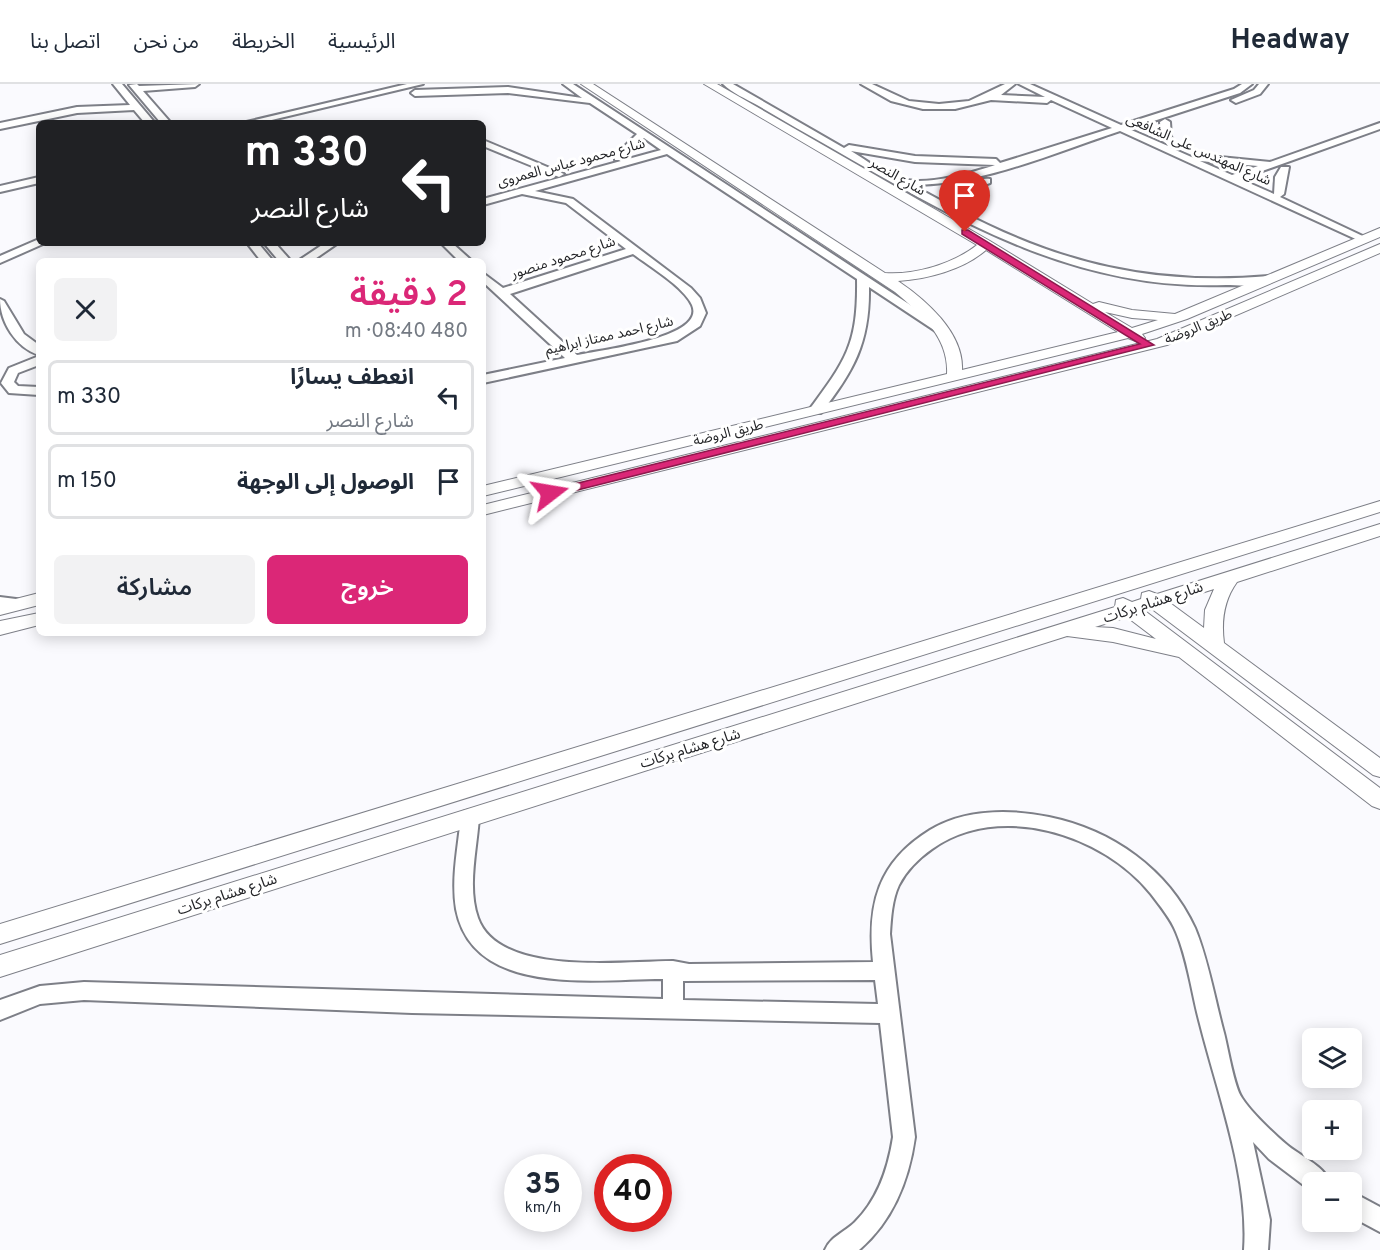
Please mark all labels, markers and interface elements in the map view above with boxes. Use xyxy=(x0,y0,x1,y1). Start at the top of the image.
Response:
text: Headway xyxy=(1231,23,1350,59)
text: اتصل بنا xyxy=(30,29,100,56)
text: من نحن xyxy=(133,29,199,56)
text: الخريطة xyxy=(232,29,295,56)
text: الرئيسية xyxy=(328,29,396,56)
street label: شارع المهندس على الشافعى xyxy=(1123,111,1274,191)
text: 330 m xyxy=(244,128,369,181)
street label: شارع محمود عباس العمروى xyxy=(496,136,647,192)
icon: left xyxy=(390,144,468,222)
street label: شارع النصر xyxy=(865,154,928,201)
pin xyxy=(939,170,990,232)
icon: arrive xyxy=(948,179,981,212)
text: شارع النصر xyxy=(251,193,369,227)
street label: شارع محمود منصور xyxy=(508,234,618,285)
text: 2 دقيقة xyxy=(350,273,468,319)
button: close xyxy=(54,278,117,341)
street label: طريق الروضة xyxy=(1162,306,1235,349)
street label: شارع احمد ممتاز ابراهيم xyxy=(544,313,675,360)
text: 480 m · 08:40 xyxy=(345,319,468,345)
text: انعطف يسارًا xyxy=(290,365,414,392)
icon: left xyxy=(432,381,465,414)
text: 330 m xyxy=(57,384,121,411)
text: شارع النصر xyxy=(327,409,414,435)
street label: طريق الروضة xyxy=(692,417,765,450)
position arrow xyxy=(518,461,582,525)
icon: arrive xyxy=(432,465,465,498)
text: 150 m xyxy=(57,468,117,495)
text: الوصول إلى الوجهة xyxy=(237,470,414,497)
button: مشاركة xyxy=(54,555,255,624)
button: خروج xyxy=(267,555,468,624)
street label: شارع هشام بركات xyxy=(1101,578,1206,629)
street label: شارع هشام بركات xyxy=(638,725,744,775)
street label: شارع هشام بركات xyxy=(175,870,280,921)
map controls xyxy=(1302,1028,1362,1232)
button: layers xyxy=(1302,1028,1362,1088)
button: + xyxy=(1302,1100,1362,1160)
speed limit sign: 40 xyxy=(594,1154,672,1232)
text: 35 xyxy=(525,1167,561,1204)
button: − xyxy=(1302,1172,1362,1232)
text: km/h xyxy=(525,1199,561,1218)

